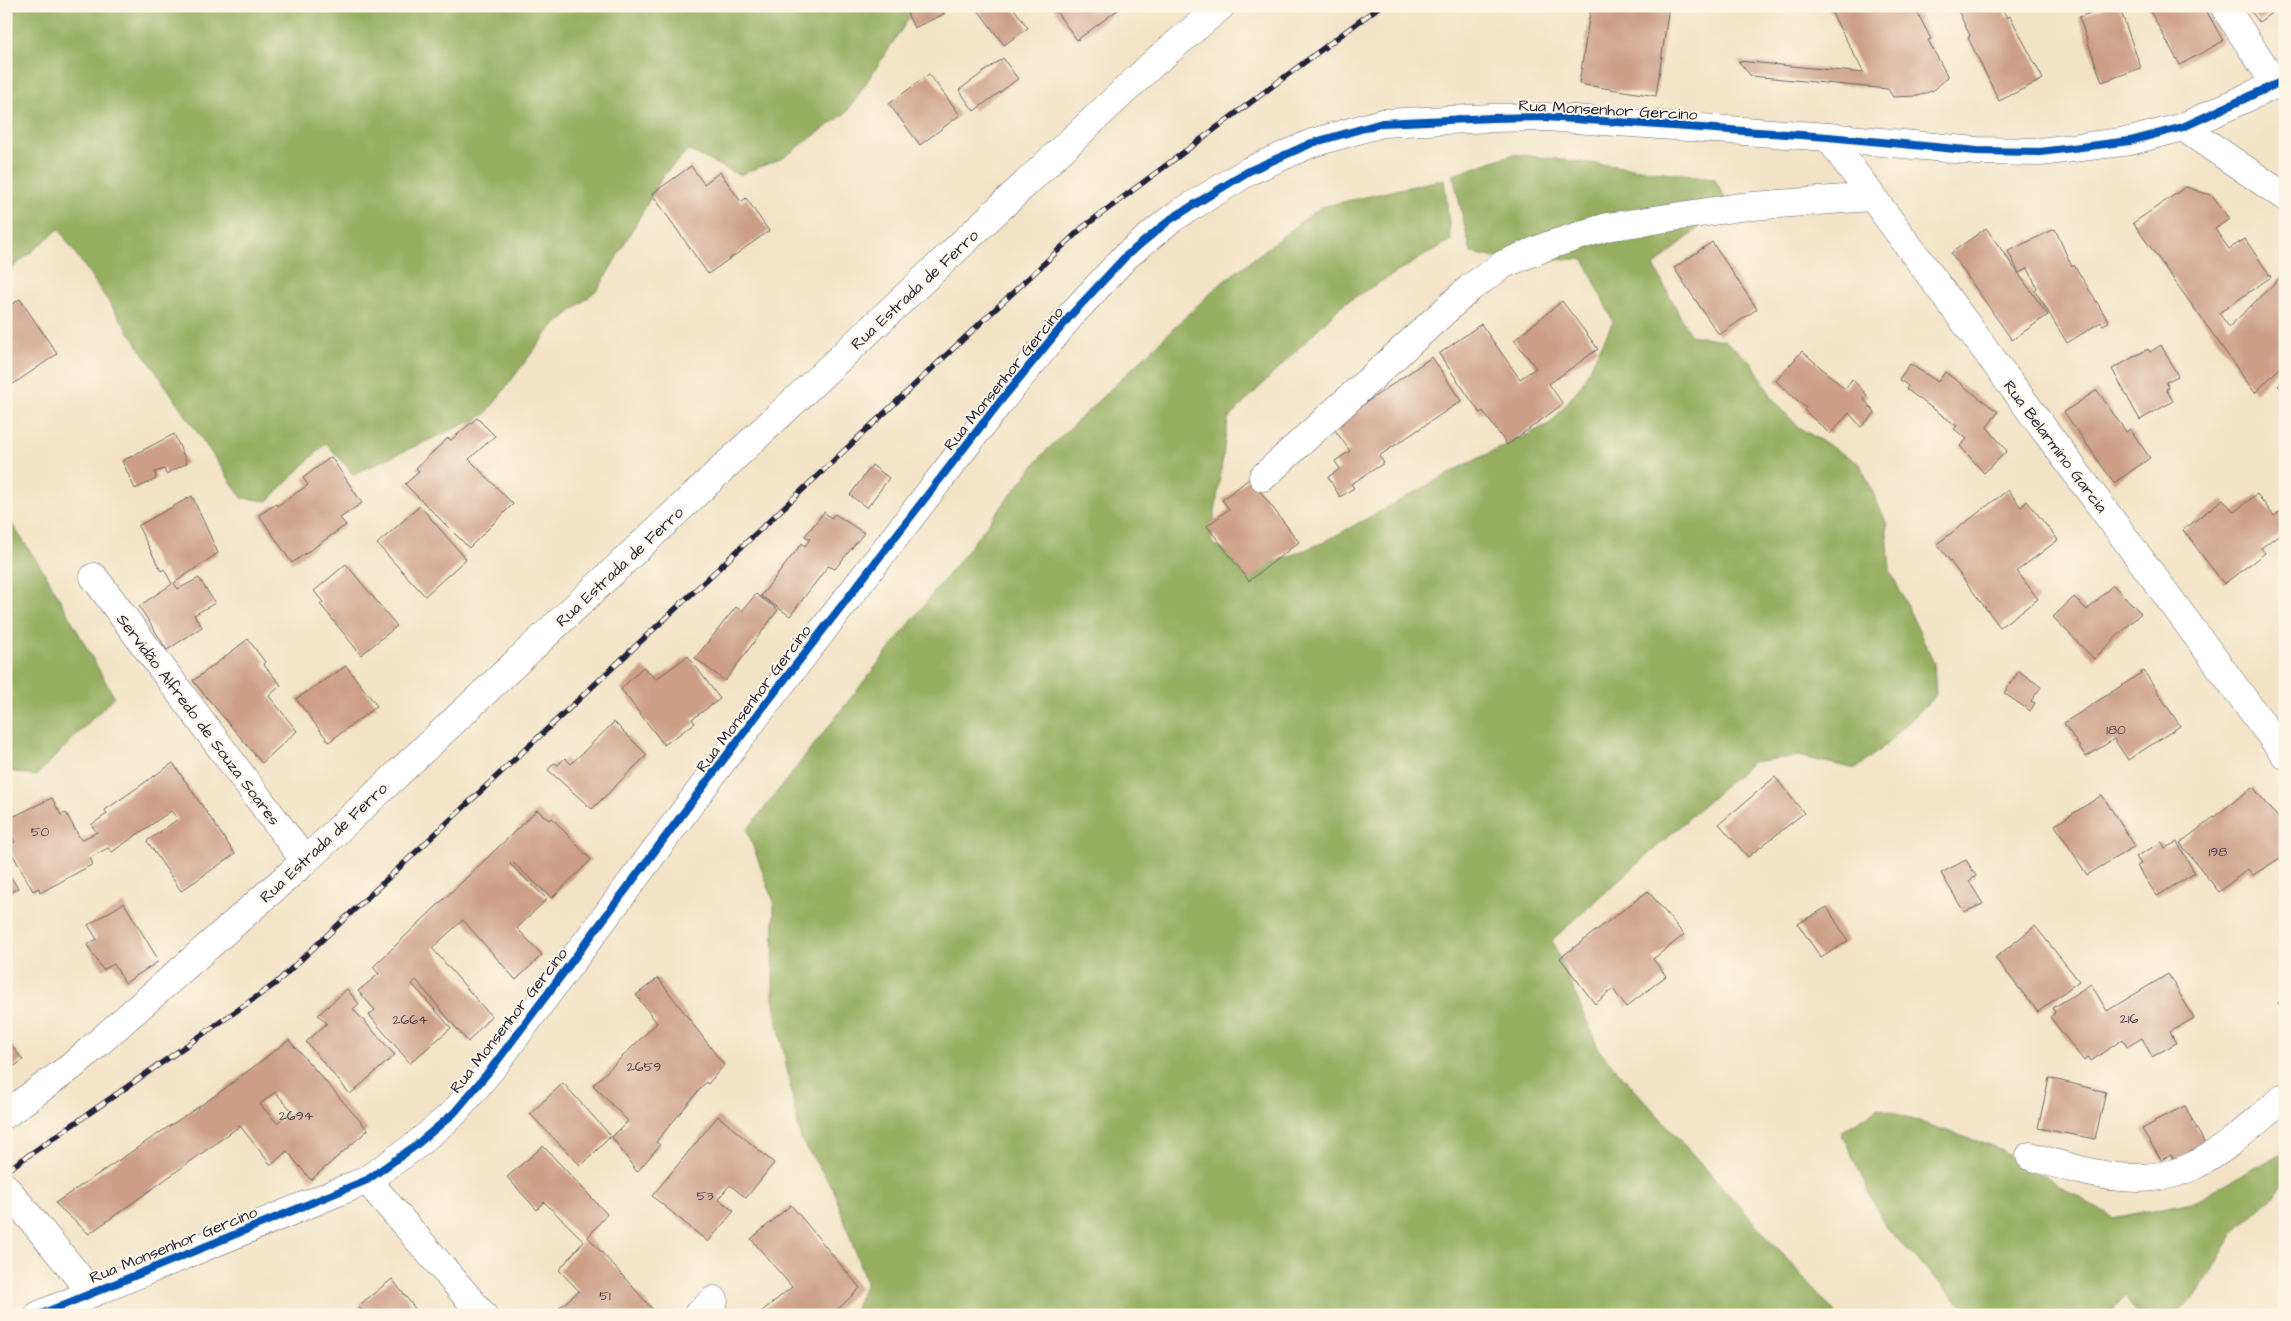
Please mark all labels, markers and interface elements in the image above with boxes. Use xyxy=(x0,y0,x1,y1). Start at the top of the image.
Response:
street label: Rua Monsenhor Gercino xyxy=(1518,94,1698,126)
street label: Rua Estrada de Ferro xyxy=(846,225,983,355)
street label: Rua Monsenhor Gercino xyxy=(939,302,1069,455)
street label: Rua Belarmino Garcia xyxy=(1998,376,2112,517)
street label: Rua Estrada de Ferro xyxy=(551,502,688,632)
street label: Servidão Alfredo de Souza Soares xyxy=(111,609,285,830)
street label: Rua Monsenhor Gercino xyxy=(691,620,817,777)
house number: 180 xyxy=(2106,720,2126,740)
street label: Rua Estrada de Ferro xyxy=(255,778,392,908)
house number: 50 xyxy=(31,822,50,842)
house number: 198 xyxy=(2209,842,2227,862)
street label: Rua Monsenhor Gercino xyxy=(445,943,573,1098)
house number: 216 xyxy=(2120,1009,2139,1029)
house number: 2664 xyxy=(392,1010,428,1030)
house number: 2659 xyxy=(627,1057,661,1077)
house number: 2694 xyxy=(279,1106,314,1126)
house number: 53 xyxy=(696,1186,714,1206)
street label: Rua Monsenhor Gercino xyxy=(86,1201,261,1289)
house number: 51 xyxy=(599,1286,611,1306)

